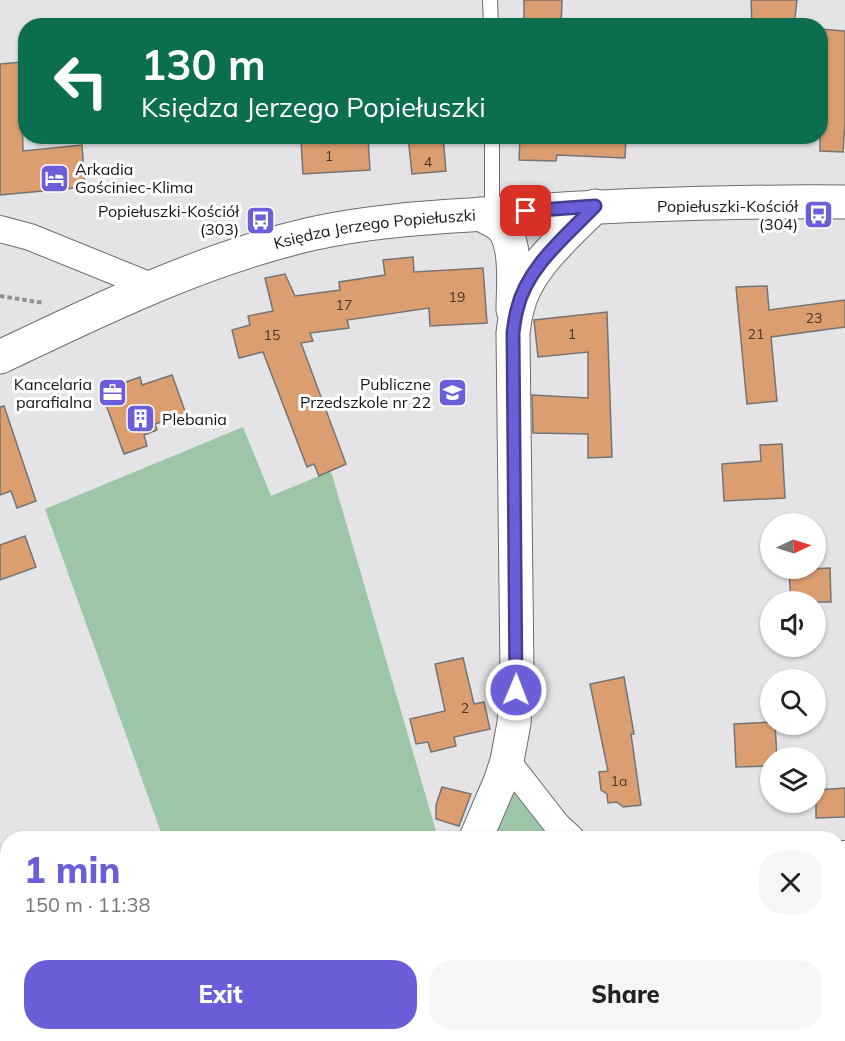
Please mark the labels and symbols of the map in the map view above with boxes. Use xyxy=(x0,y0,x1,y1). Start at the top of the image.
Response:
house number: 1 xyxy=(325,147,333,165)
house number: 4 xyxy=(424,153,433,171)
place label: Arkadia Gościniec-Klima xyxy=(75,159,193,197)
hotel icon: Arkadia Gościniec-Klima xyxy=(38,162,70,194)
pin xyxy=(500,185,551,236)
place label: Popiełuszki-Kościół (304) xyxy=(657,196,799,234)
bus stop icon: Popiełuszki-Kościół (304) xyxy=(803,199,835,231)
place label: Popiełuszki-Kościół (303) xyxy=(98,201,240,239)
bus stop icon: Popiełuszki-Kościół (303) xyxy=(244,204,276,236)
street label: Księdza Jerzego Popiełuszki xyxy=(271,205,476,253)
house number: 19 xyxy=(449,288,465,306)
house number: 17 xyxy=(336,296,352,314)
house number: 23 xyxy=(806,309,822,327)
house number: 1 xyxy=(568,325,576,343)
house number: 21 xyxy=(748,325,764,343)
house number: 15 xyxy=(264,326,280,344)
place label: Kancelaria parafialna xyxy=(14,374,92,412)
place label: Publiczne Przedszkole nr 22 xyxy=(300,374,431,412)
office icon: Kancelaria parafialna xyxy=(97,377,129,409)
school or university icon: Publiczne Przedszkole nr 22 xyxy=(436,377,468,409)
building icon: Plebania xyxy=(125,403,157,435)
place label: Plebania xyxy=(162,409,227,429)
north arrow xyxy=(760,513,826,579)
position arrow xyxy=(484,658,548,722)
house number: 2 xyxy=(461,699,469,717)
house number: 1a xyxy=(611,772,627,790)

